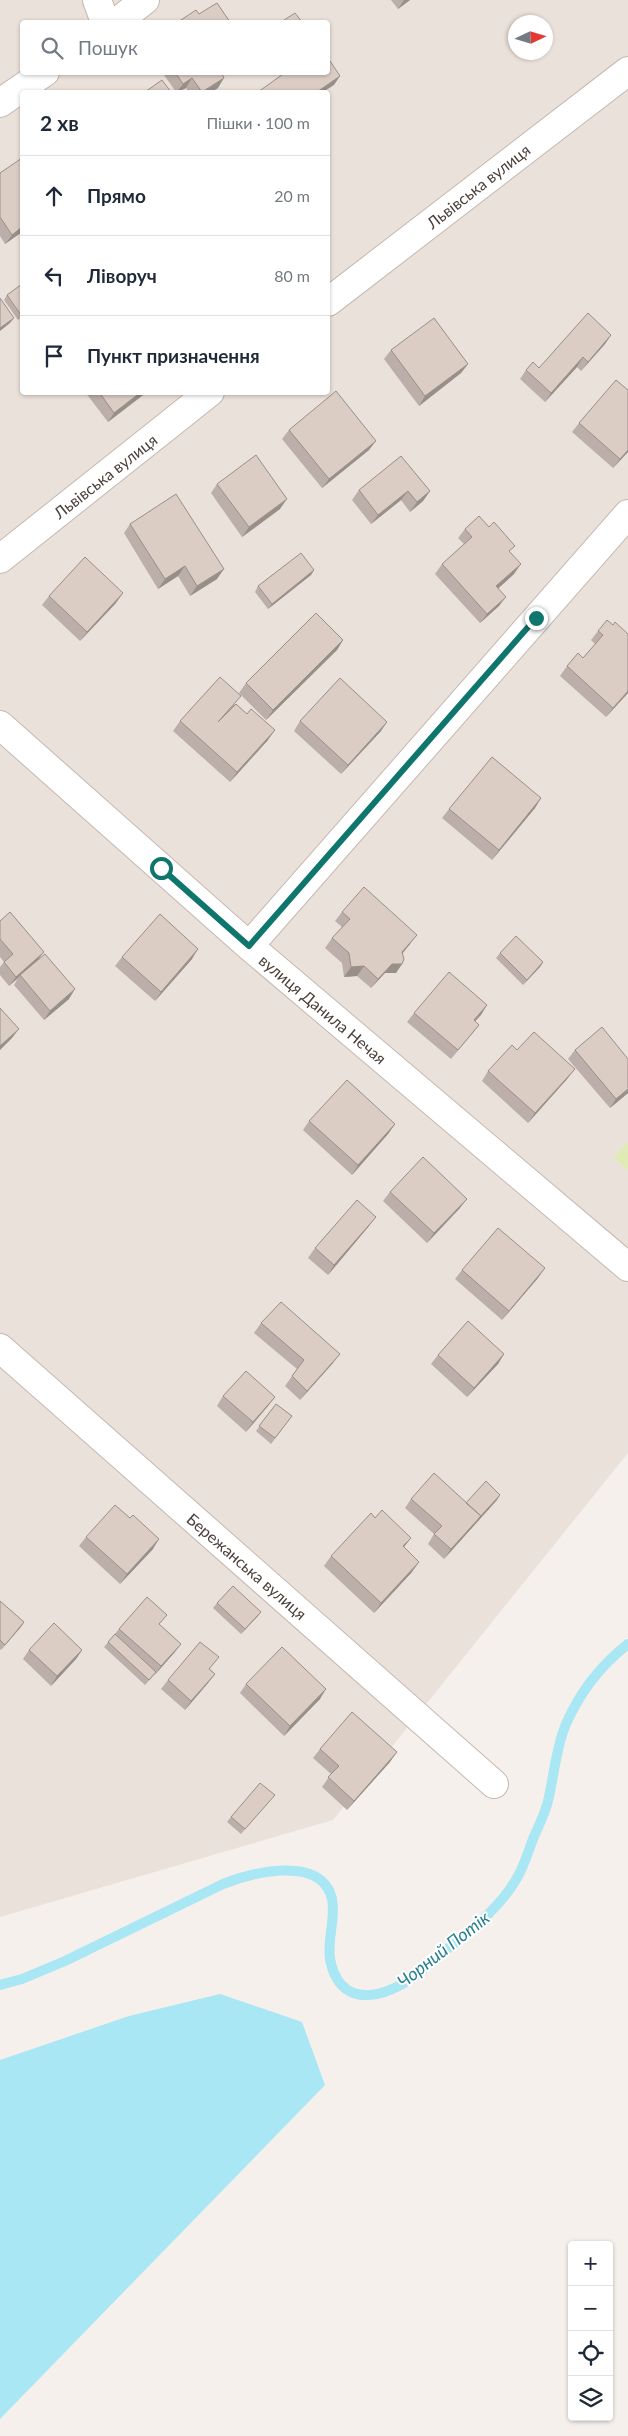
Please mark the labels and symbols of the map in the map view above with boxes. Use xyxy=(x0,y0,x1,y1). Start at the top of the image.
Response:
north arrow xyxy=(508,15,553,60)
street label: Львівська вулиця xyxy=(422,140,533,233)
street label: Львівська вулиця xyxy=(49,430,160,523)
route end xyxy=(525,607,548,630)
route start xyxy=(150,857,173,880)
street label: вулиця Данила Нечая xyxy=(256,950,390,1068)
street label: Бережанська вулиця xyxy=(183,1509,311,1623)
water label: Чорний Потік xyxy=(393,1906,494,1992)

